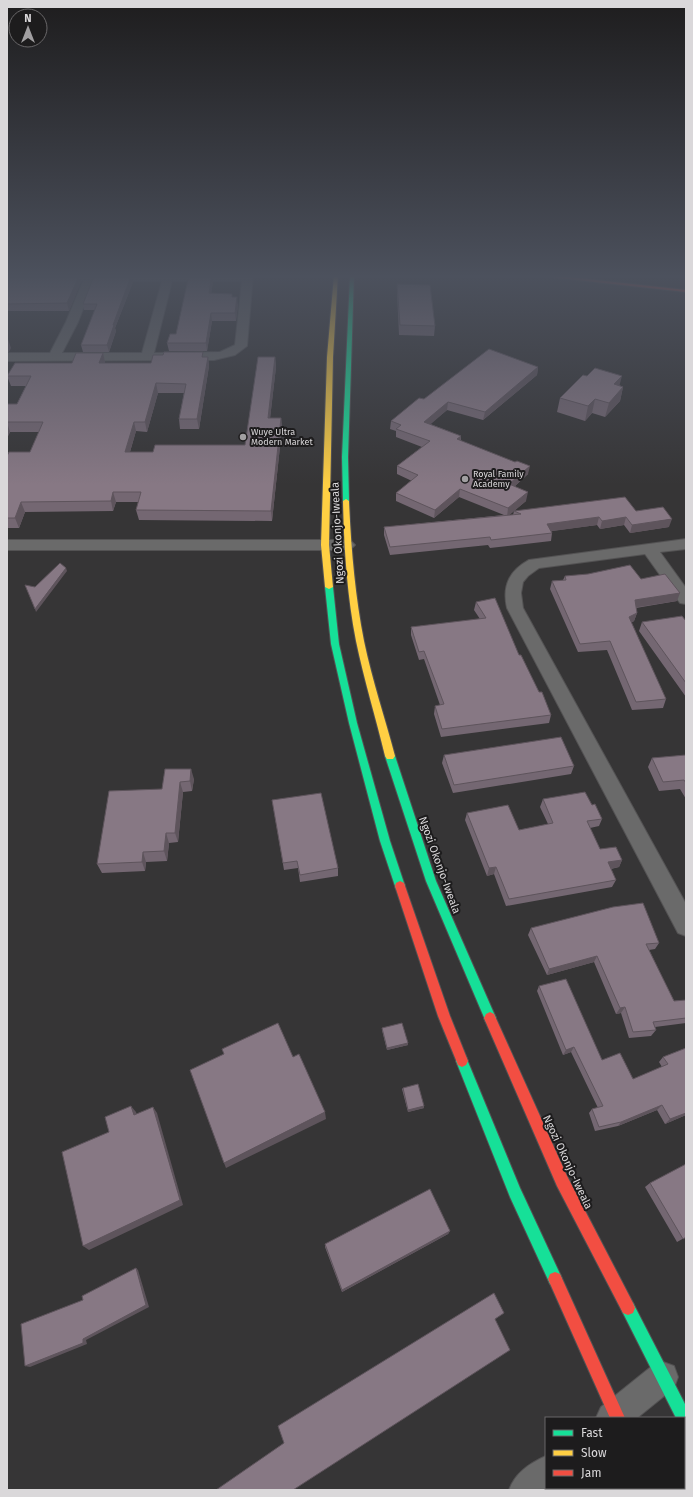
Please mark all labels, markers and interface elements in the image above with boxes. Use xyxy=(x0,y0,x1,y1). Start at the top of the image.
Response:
north arrow xyxy=(8,8,48,48)
text: N xyxy=(24,12,32,25)
place label: Wuye Ultra Modern Market xyxy=(251,427,313,447)
marker: Wuye Ultra Modern Market xyxy=(238,432,248,442)
place label: Royal Family Academy xyxy=(473,469,524,489)
marker: Royal Family Academy xyxy=(460,474,470,484)
street label: Ngozi Okonjo-Iweala xyxy=(328,482,347,584)
street label: Ngozi Okonjo-Iweala xyxy=(416,815,463,915)
street label: Ngozi Okonjo-Iweala xyxy=(540,1113,595,1211)
legend xyxy=(545,1417,685,1489)
text: Fast xyxy=(581,1426,603,1440)
text: Slow xyxy=(581,1446,607,1460)
text: Jam xyxy=(581,1466,601,1480)

